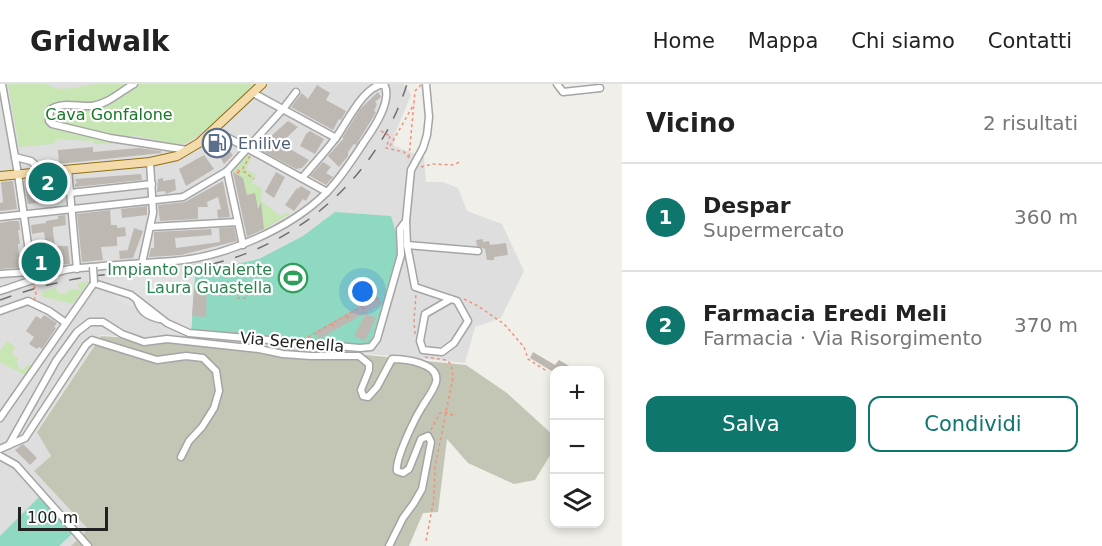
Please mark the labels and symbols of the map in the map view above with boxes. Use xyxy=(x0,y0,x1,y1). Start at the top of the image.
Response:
park label: Cava Gonfalone xyxy=(45,105,173,124)
fuel station icon: Enilive xyxy=(201,127,233,159)
place label: Enilive xyxy=(238,134,291,153)
pin: 2 xyxy=(28,160,68,204)
pin: 1 xyxy=(22,240,60,285)
place label: Impianto polivalente Laura Guastella xyxy=(107,260,272,297)
sports icon: Impianto polivalente Laura Guastella xyxy=(277,262,309,294)
your location xyxy=(348,277,377,306)
street label: Via Serenella xyxy=(239,328,345,356)
scale bar xyxy=(18,504,108,532)

